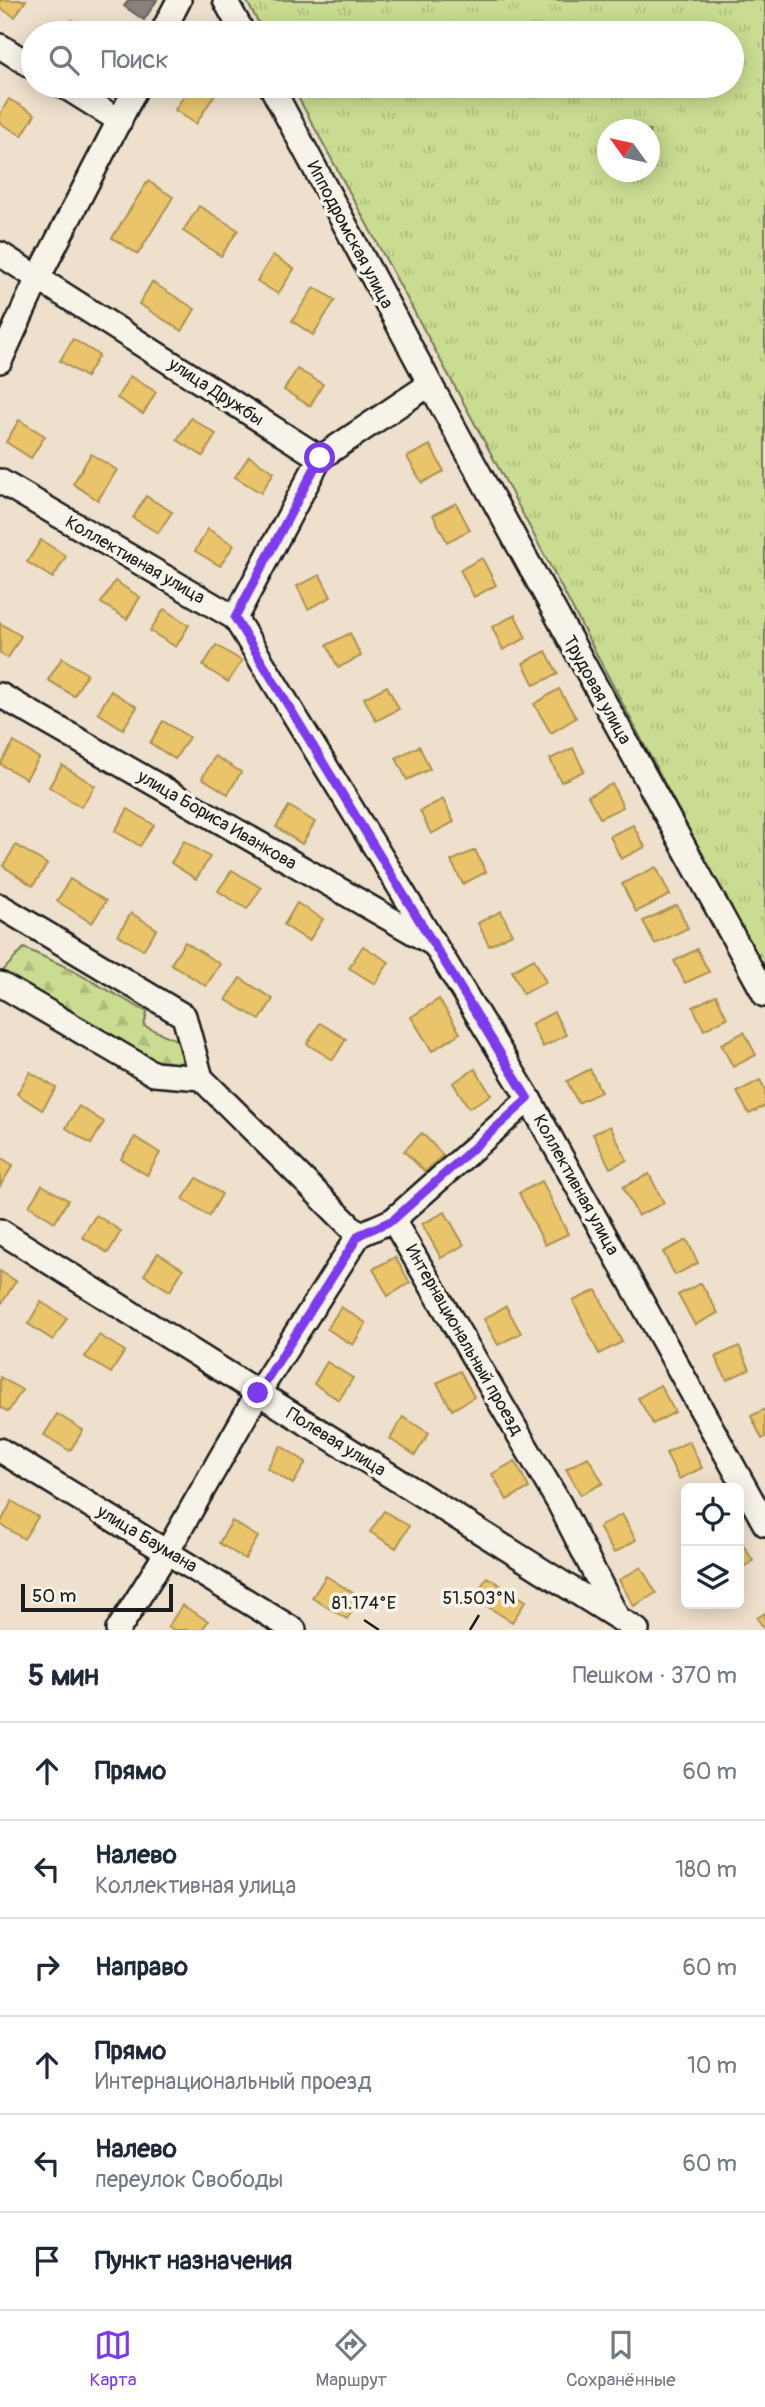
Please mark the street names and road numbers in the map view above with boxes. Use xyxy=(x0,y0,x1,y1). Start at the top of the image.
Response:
street label: Ипподромская улица xyxy=(301,157,399,313)
street label: улица Дружбы xyxy=(163,352,268,431)
street label: Коллективная улица xyxy=(61,511,209,609)
street label: Трудовая улица xyxy=(558,631,636,749)
street label: улица Бориса Иванкова xyxy=(132,764,301,875)
street label: Коллективная улица xyxy=(528,1111,624,1259)
street label: Интернациональный проезд xyxy=(400,1241,528,1440)
street label: Полевая улица xyxy=(282,1402,390,1482)
street label: улица Баумана xyxy=(92,1499,201,1578)

